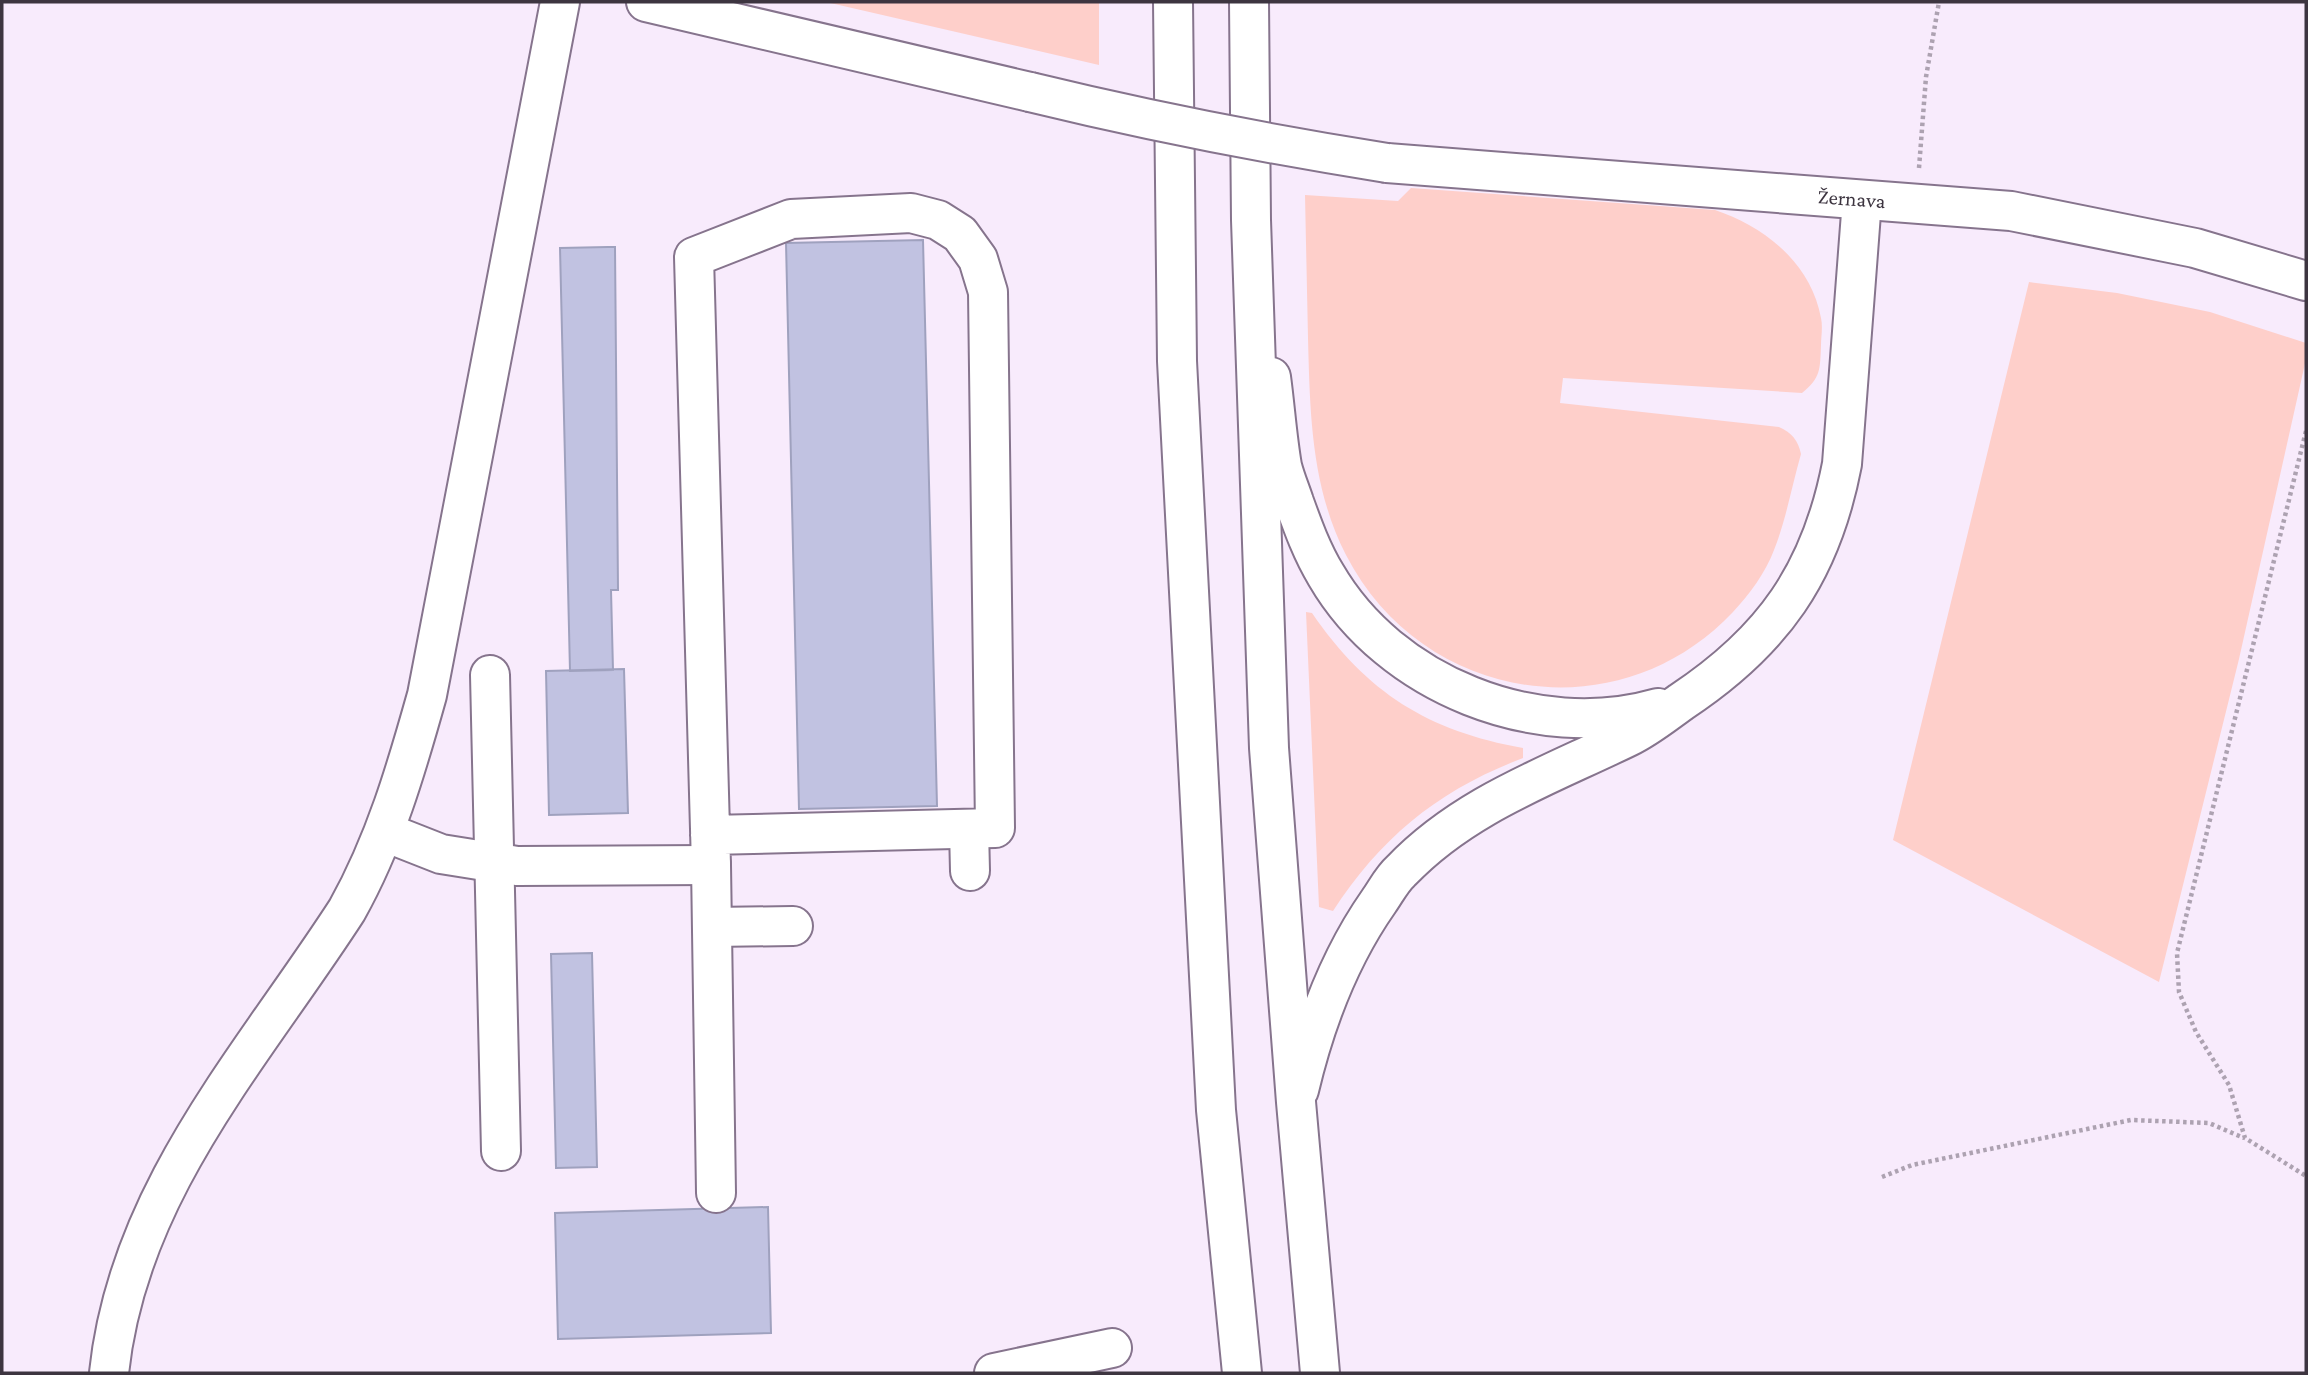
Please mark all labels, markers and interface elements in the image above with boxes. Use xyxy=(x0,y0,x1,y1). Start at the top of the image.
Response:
street label: Žernava xyxy=(1817,184,1887,213)

